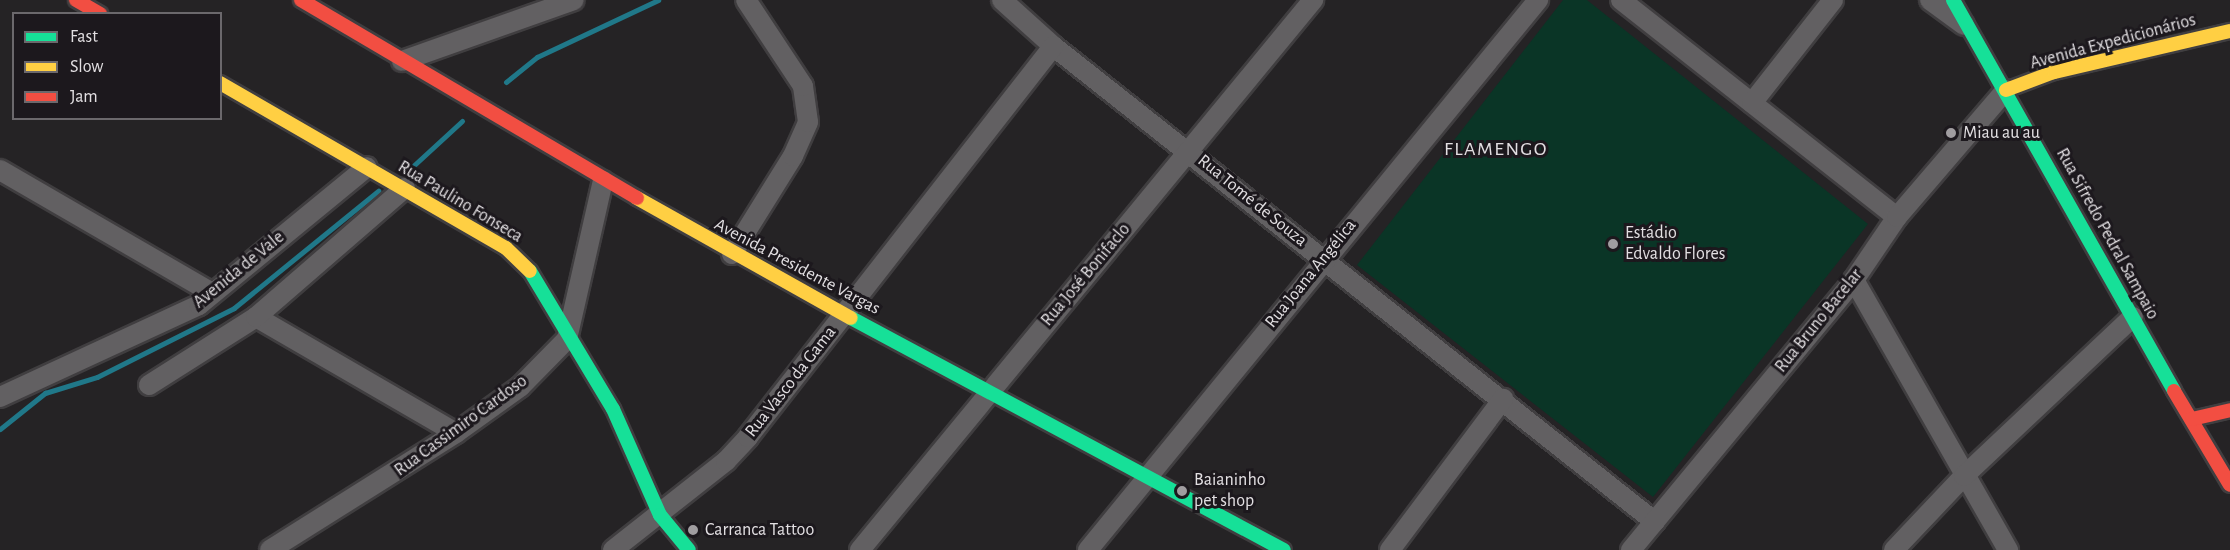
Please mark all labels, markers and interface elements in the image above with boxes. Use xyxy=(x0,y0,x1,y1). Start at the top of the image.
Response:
street label: Avenida Expedicionários xyxy=(2028,9,2198,75)
legend xyxy=(12,12,222,120)
text: Fast xyxy=(70,28,98,46)
text: Slow xyxy=(70,58,103,76)
text: Jam xyxy=(70,88,98,106)
place label: Miau au au xyxy=(1963,122,2040,144)
marker: Miau au au xyxy=(1944,126,1958,140)
district label: FLAMENGO xyxy=(1444,137,1548,161)
street label: Rua Sifredo Pedral Sampaio xyxy=(2051,145,2163,323)
street label: Rua Tomé de Souza xyxy=(1193,150,1311,252)
street label: Rua Paulino Fonseca xyxy=(394,156,526,248)
street label: Avenida Presidente Vargas xyxy=(710,214,884,320)
street label: Rua Joana Angélica xyxy=(1261,215,1361,333)
street label: Rua José Bonifaclo xyxy=(1037,219,1135,331)
place label: Estádio Edvaldo Flores xyxy=(1625,223,1725,266)
street label: Avenida de Vale xyxy=(189,227,289,313)
marker: Estádio Edvaldo Flores xyxy=(1606,237,1620,251)
street label: Rua Bruno Bacelar xyxy=(1771,265,1867,377)
street label: Rua Vasco da Gama xyxy=(741,322,841,442)
street label: Rua Cassimiro Cardoso xyxy=(390,371,532,481)
place label: Baianinho pet shop xyxy=(1194,470,1266,512)
marker: Baianinho pet shop xyxy=(1175,484,1189,498)
place label: Carranca Tattoo xyxy=(705,519,814,541)
marker: Carranca Tattoo xyxy=(686,523,700,537)

